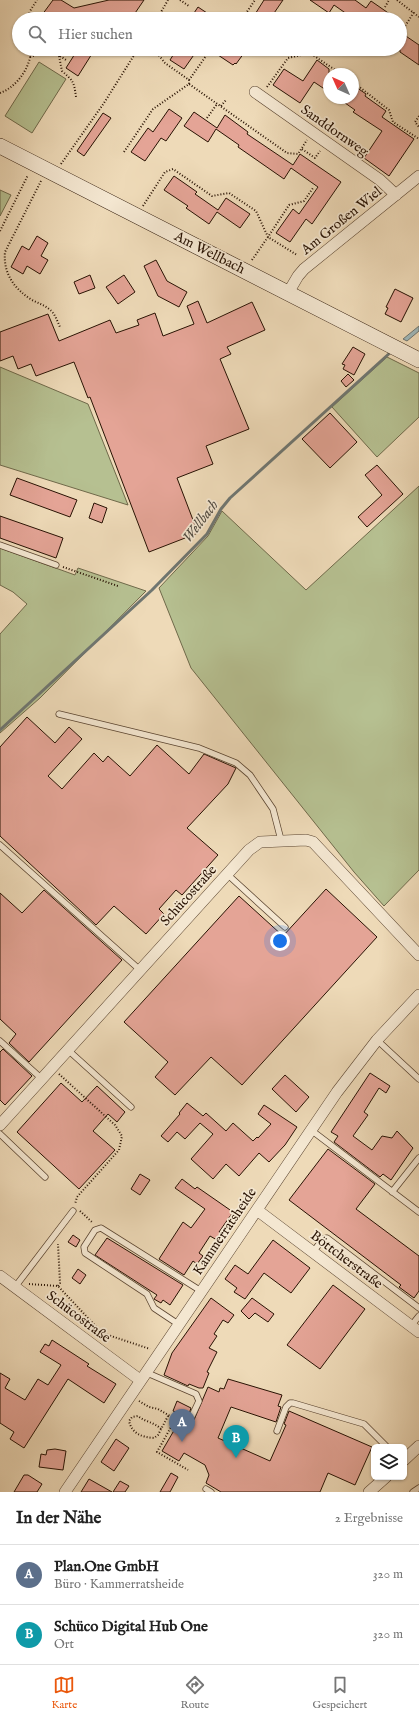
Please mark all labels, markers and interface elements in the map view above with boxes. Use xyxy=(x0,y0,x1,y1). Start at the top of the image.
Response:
search box xyxy=(12,12,407,56)
icon: search xyxy=(26,23,48,45)
text: Hier suchen xyxy=(58,25,133,44)
north arrow xyxy=(323,68,359,104)
street label: Sanddornweg xyxy=(297,101,372,161)
street label: Am Großen Wiel xyxy=(297,183,386,259)
street label: Am Wellbach xyxy=(170,227,248,279)
water label: Wellbach xyxy=(178,496,223,546)
street label: Schücostraße xyxy=(157,861,221,930)
your location xyxy=(270,931,290,951)
street label: Kammerratsheide xyxy=(189,1184,261,1279)
street label: Böttcherstraße xyxy=(307,1227,387,1293)
street label: Schücostraße xyxy=(43,1287,115,1347)
pin: A xyxy=(169,1409,195,1442)
pin: B xyxy=(223,1425,249,1458)
map controls xyxy=(371,1444,407,1480)
button: layers xyxy=(371,1444,407,1480)
text: In der Nähe xyxy=(16,1508,101,1529)
text: 2 Ergebnisse xyxy=(335,1510,403,1527)
text: Plan.One GmbH xyxy=(54,1557,159,1576)
text: A xyxy=(25,1566,33,1583)
text: 320 m xyxy=(373,1566,403,1583)
text: Büro · Kammerratsheide xyxy=(54,1576,184,1593)
text: Schüco Digital Hub One xyxy=(54,1617,208,1636)
text: B xyxy=(25,1626,33,1643)
text: 320 m xyxy=(373,1626,403,1643)
text: Ort xyxy=(54,1636,74,1653)
tab: Karte xyxy=(52,1674,77,1712)
tab: Route xyxy=(180,1674,209,1712)
tab: Gespeichert xyxy=(312,1674,367,1712)

